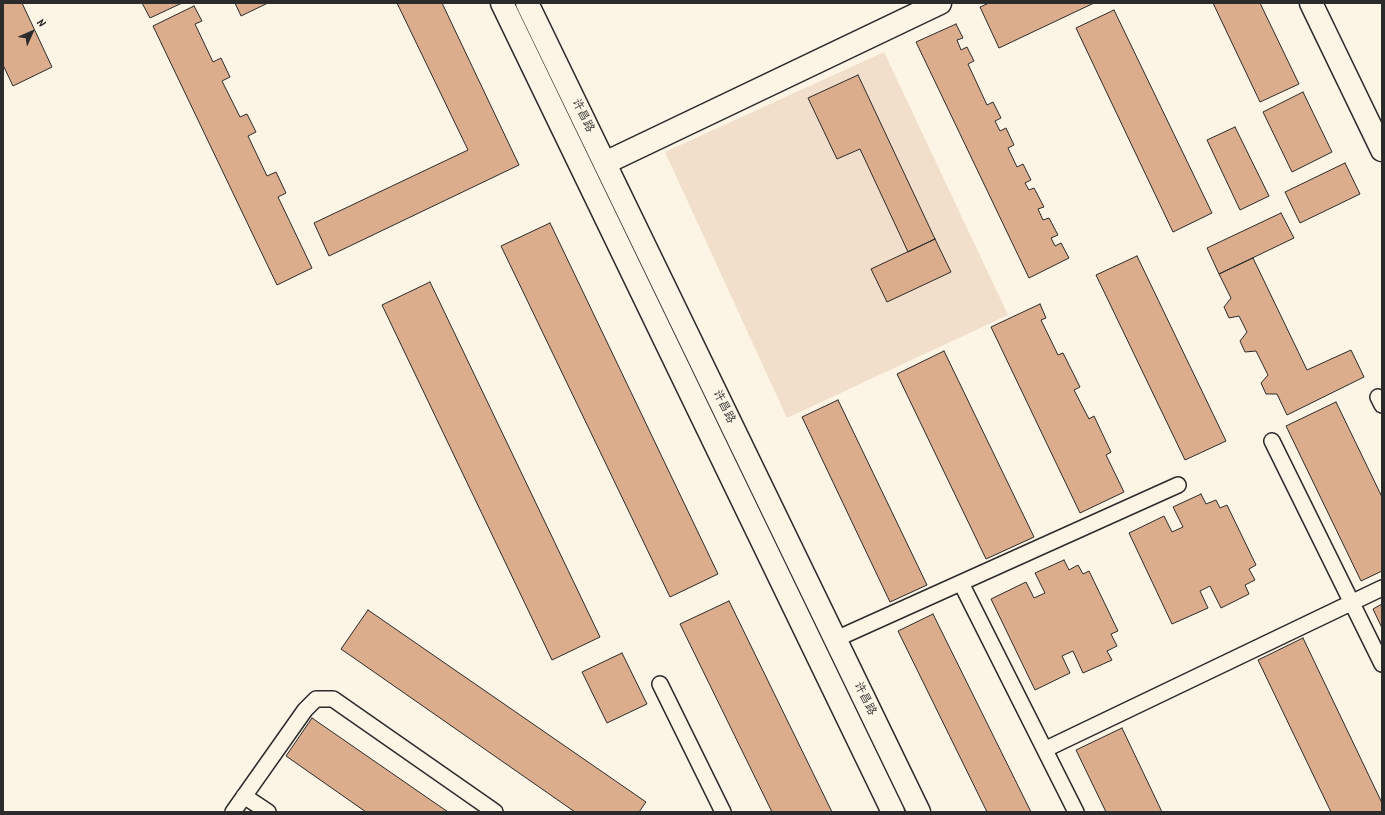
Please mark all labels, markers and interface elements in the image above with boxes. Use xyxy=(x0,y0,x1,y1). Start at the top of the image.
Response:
north arrow xyxy=(12,12,52,52)
text: N xyxy=(32,15,49,32)
street label: 许昌路 xyxy=(568,97,596,135)
street label: 许昌路 xyxy=(709,388,737,426)
street label: 许昌路 xyxy=(850,680,878,718)

